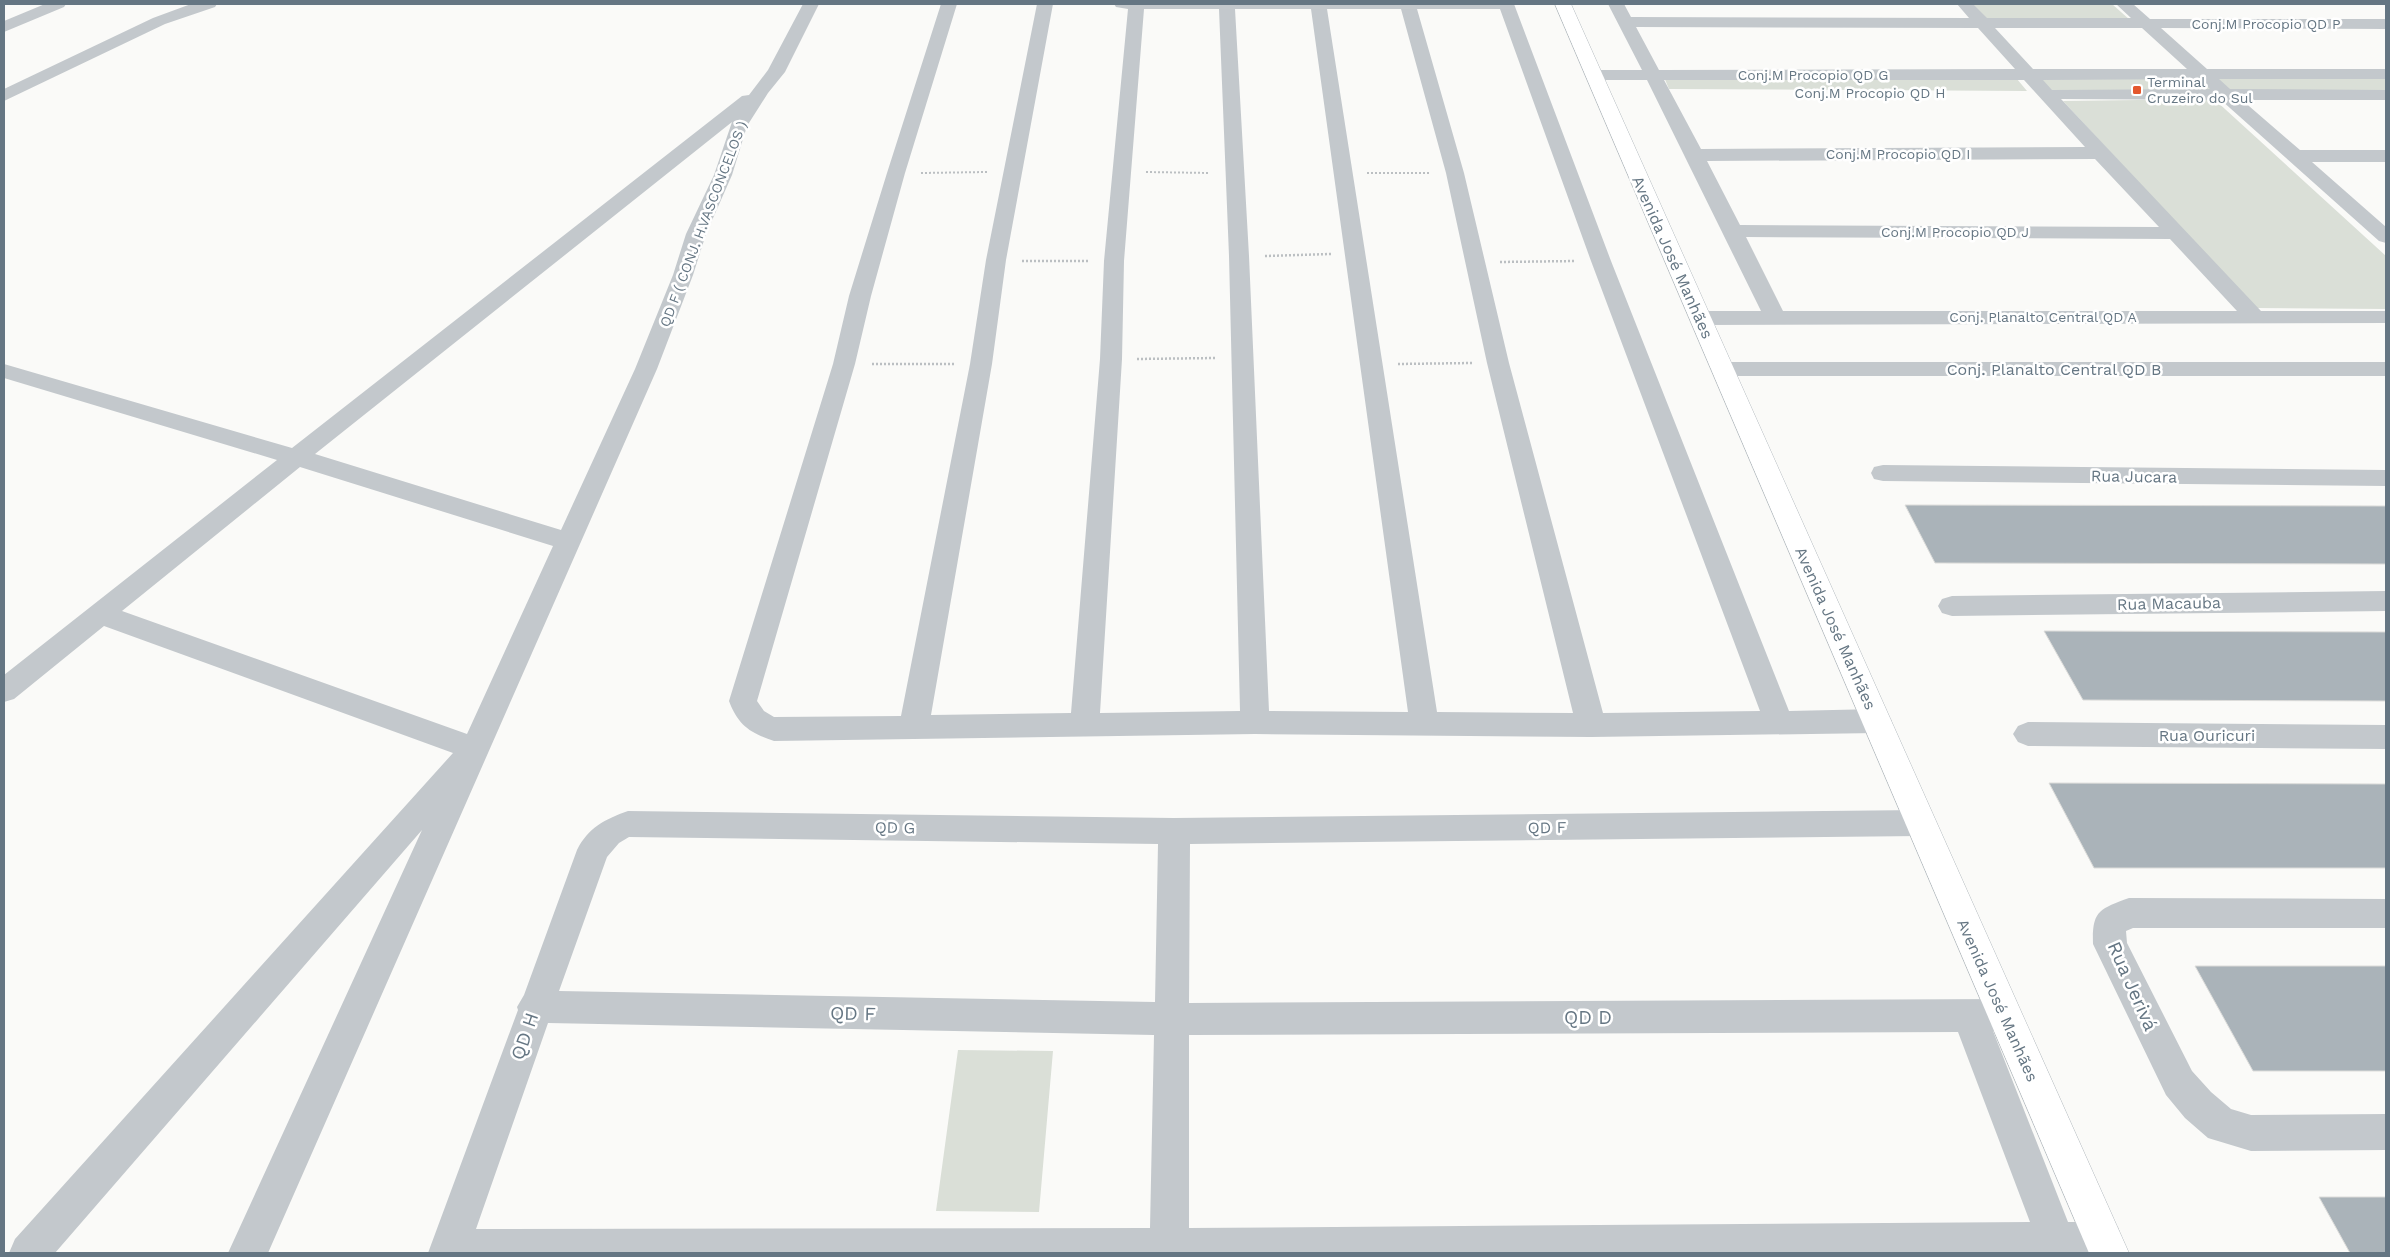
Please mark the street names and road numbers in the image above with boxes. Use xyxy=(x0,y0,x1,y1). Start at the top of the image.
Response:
street label: Conj.M Procopio QD P xyxy=(2191,16,2341,32)
street label: Conj.M Procopio QD G xyxy=(1738,67,1888,83)
street label: Conj.M Procopio QD H xyxy=(1795,85,1945,101)
street label: QD F ( CONJ. H.VASCONCELOS ) xyxy=(656,119,750,329)
street label: Conj.M Procopio QD I xyxy=(1826,146,1970,162)
street label: Avenida José Manhães xyxy=(1628,173,1717,342)
street label: Conj.M Procopio QD J xyxy=(1881,224,2029,240)
street label: Conj. Planalto Central QD A xyxy=(1949,309,2137,325)
street label: Conj. Planalto Central QD B xyxy=(1947,360,2161,379)
street label: Rua Jucara xyxy=(2091,466,2177,487)
street label: Avenida José Manhães xyxy=(1791,544,1880,713)
street label: Rua Macauba xyxy=(2117,593,2221,614)
street label: Rua Ouricuri xyxy=(2159,726,2255,745)
street label: QD G xyxy=(875,818,915,837)
street label: QD F xyxy=(1527,818,1567,837)
street label: Avenida José Manhães xyxy=(1953,916,2042,1085)
street label: Rua Jerivá xyxy=(2103,938,2163,1035)
street label: QD F xyxy=(830,1002,876,1025)
street label: QD D xyxy=(1564,1006,1612,1029)
street label: QD H xyxy=(506,1010,543,1063)

